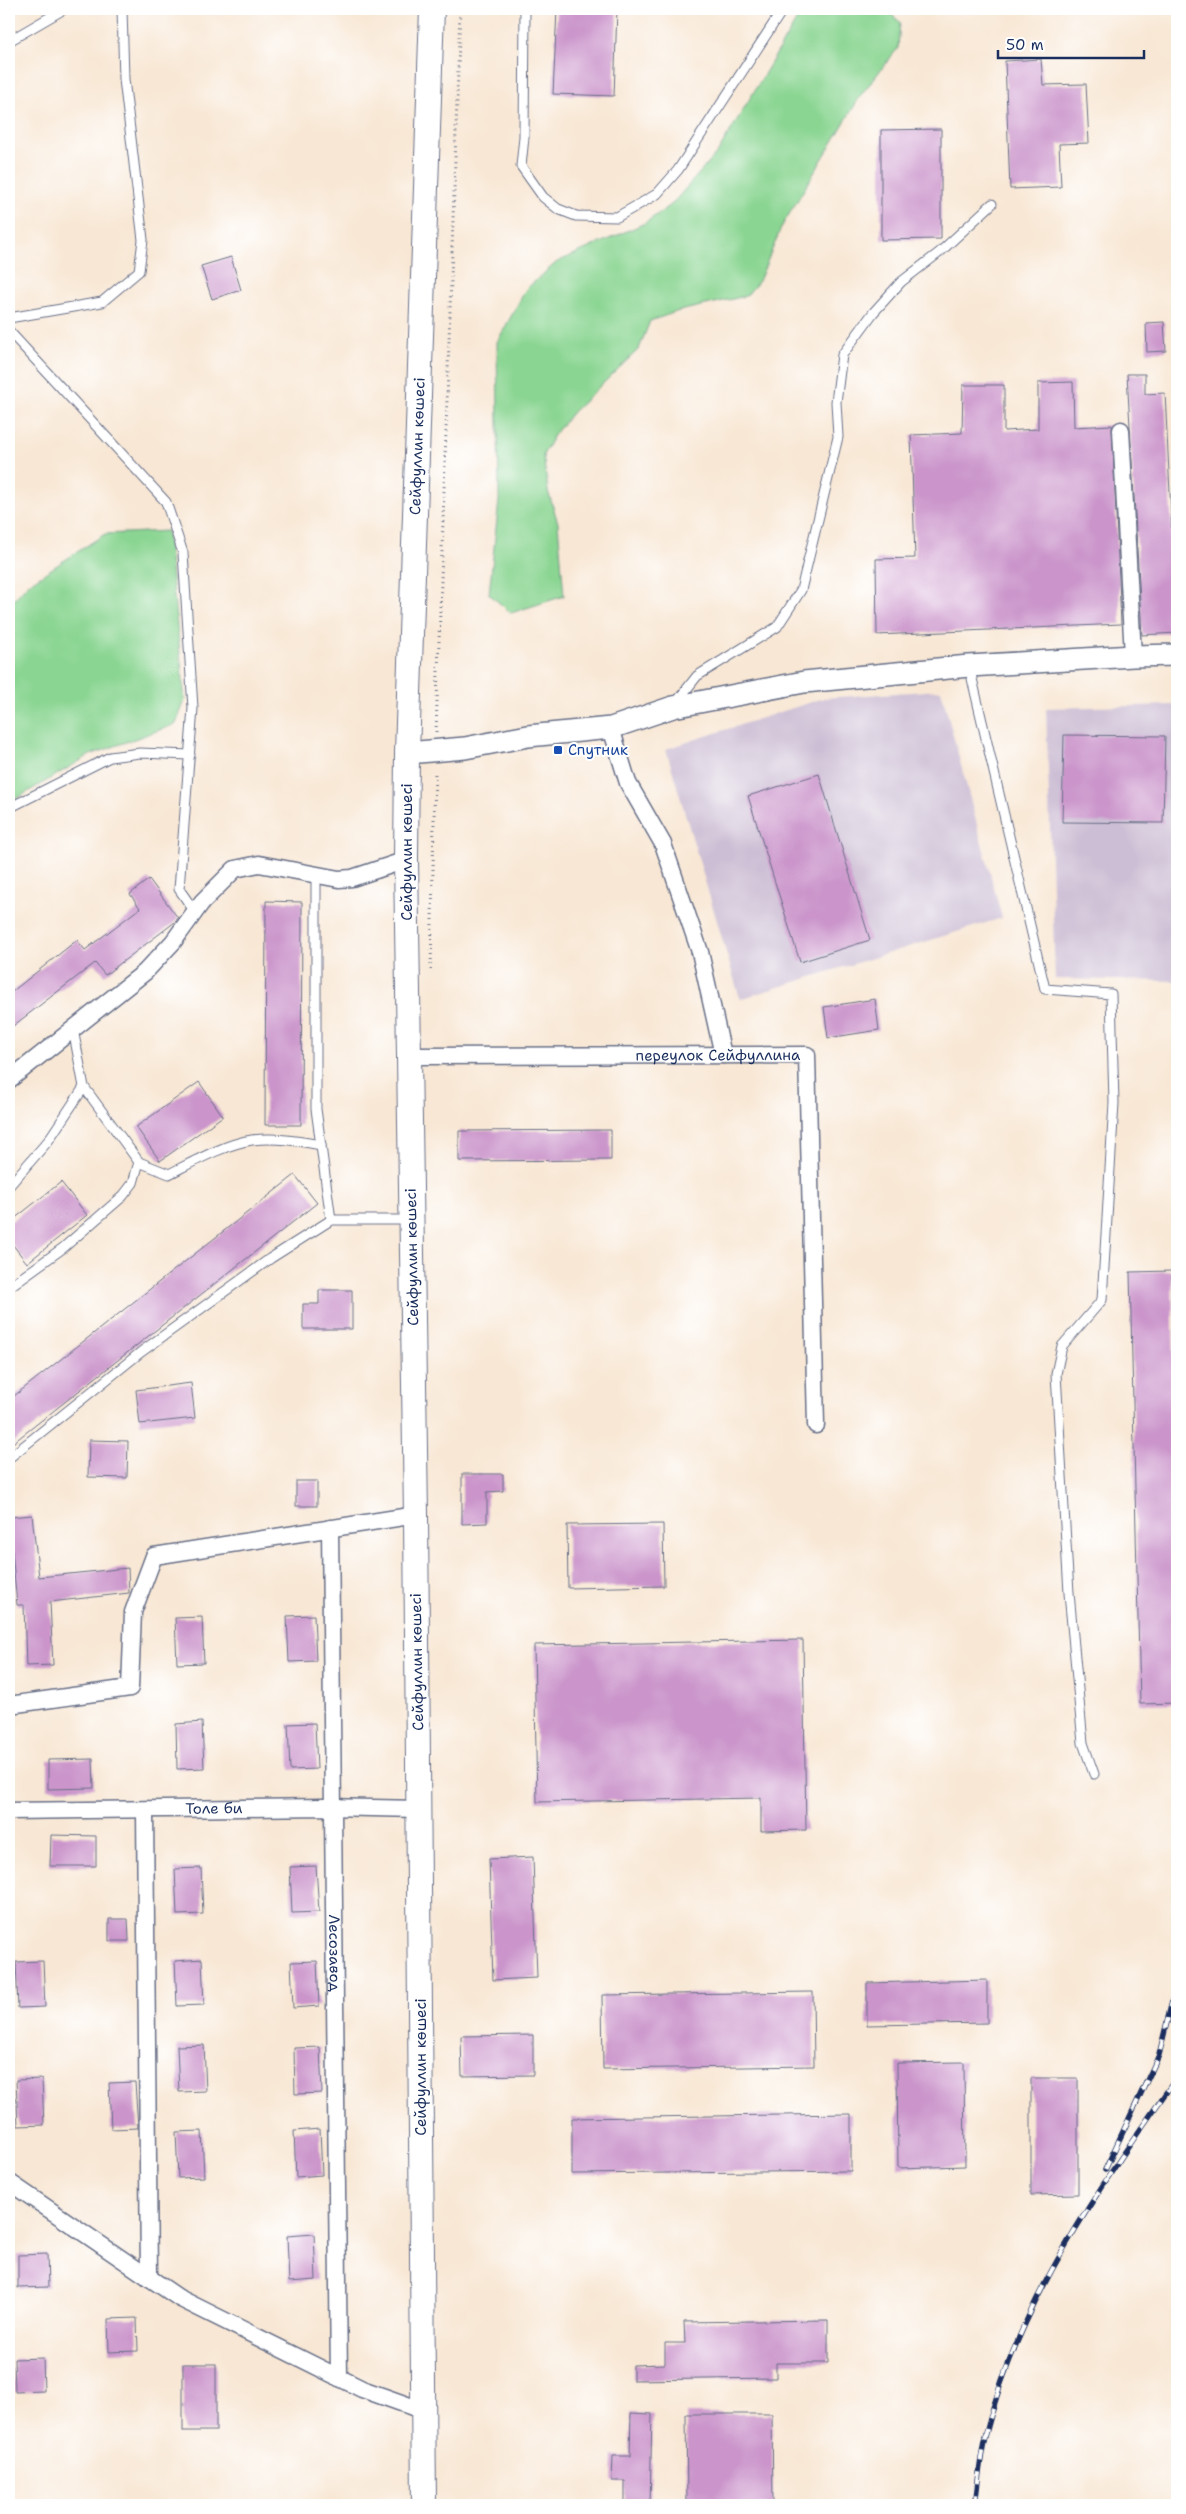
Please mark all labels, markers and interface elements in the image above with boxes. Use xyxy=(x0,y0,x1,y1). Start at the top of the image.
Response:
scale bar xyxy=(998,28,1145,60)
text: 50 m xyxy=(1006,35,1044,55)
street label: Сейфуллин көшесі xyxy=(405,377,430,515)
place label: Спутник xyxy=(568,740,628,760)
marker: Спутник xyxy=(552,744,564,756)
street label: Сейфуллин көшесі xyxy=(397,783,417,921)
street label: переулок Сейфуллина xyxy=(636,1045,801,1065)
street label: Сейфуллин көшесі xyxy=(401,1188,423,1326)
street label: Сейфуллин көшесі xyxy=(406,1593,428,1731)
street label: Толе би xyxy=(185,1798,243,1819)
street label: Лесозавод xyxy=(324,1914,345,1992)
street label: Сейфуллин көшесі xyxy=(411,1998,431,2136)

